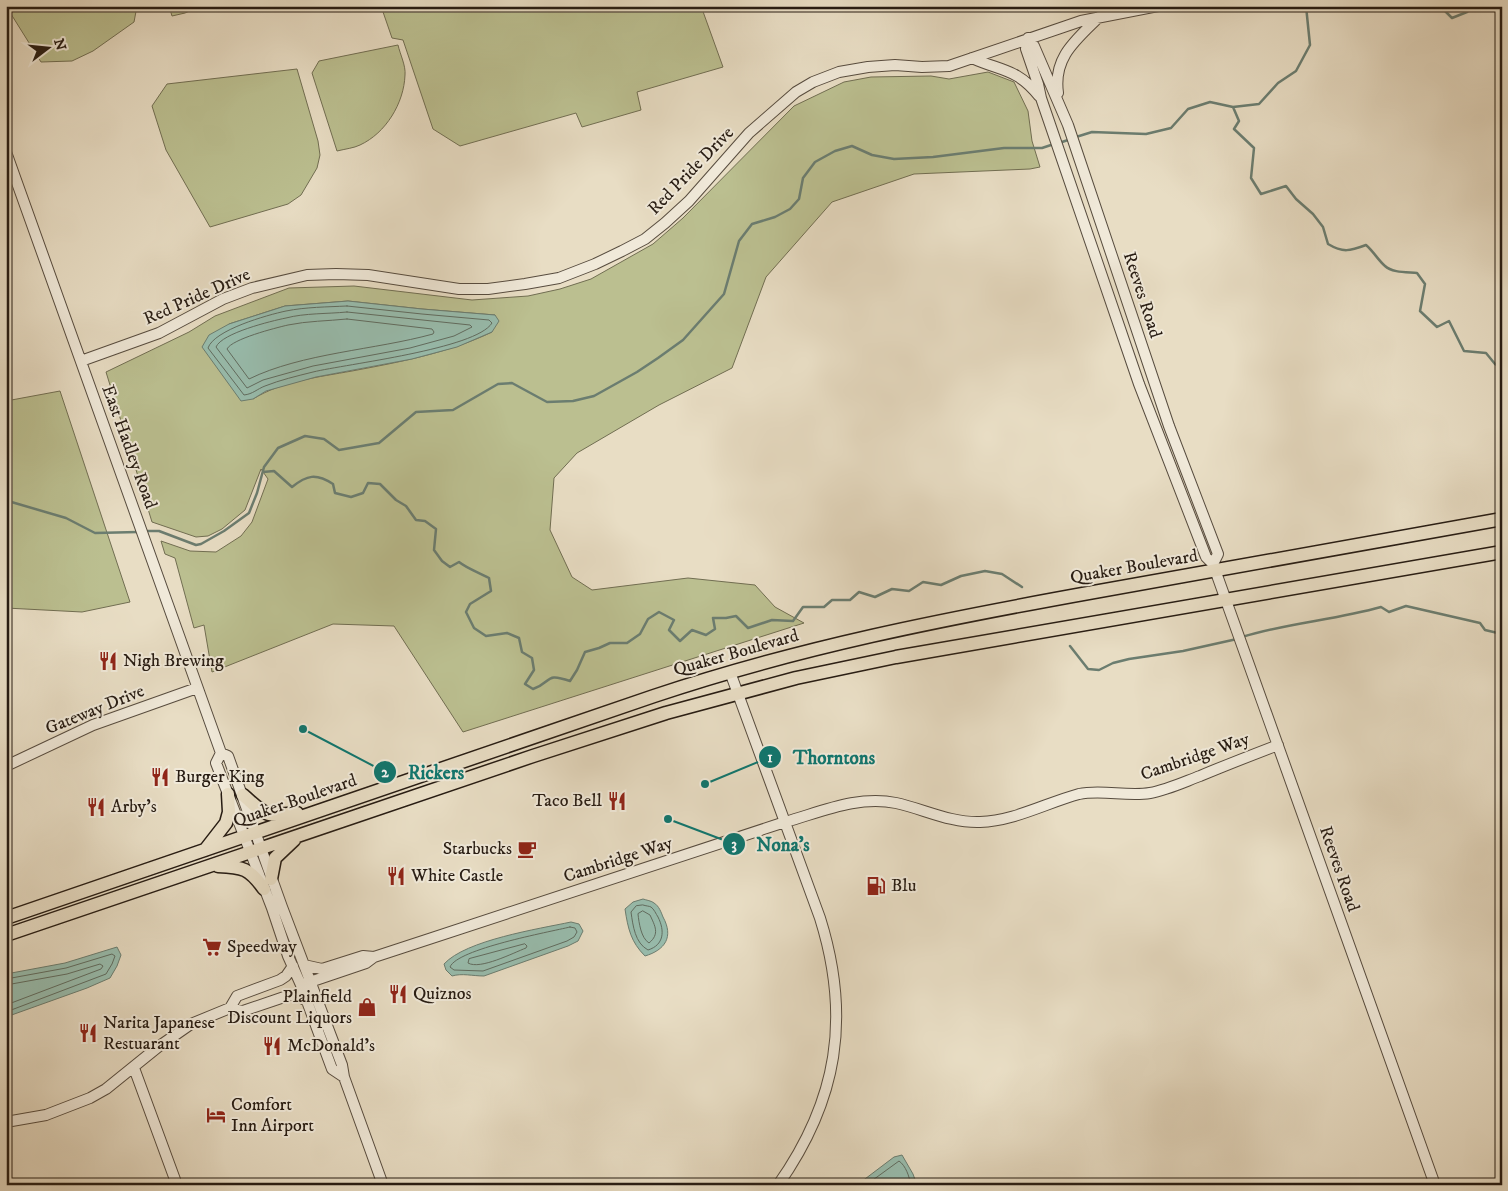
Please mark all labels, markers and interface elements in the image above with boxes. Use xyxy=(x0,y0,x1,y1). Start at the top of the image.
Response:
north arrow xyxy=(22,22,72,72)
text: N xyxy=(49,37,70,53)
street label: Red Pride Drive xyxy=(643,122,739,220)
street label: Reeves Road xyxy=(1118,249,1166,341)
street label: Red Pride Drive xyxy=(140,264,254,330)
street label: East Hadley Road xyxy=(96,382,162,512)
street label: Quaker Boulevard xyxy=(1068,545,1200,589)
street label: Quaker Boulevard xyxy=(671,625,801,681)
restaurant icon: Nigh Brewing xyxy=(97,650,119,672)
place label: Nigh Brewing xyxy=(123,650,224,672)
street label: Gateway Drive xyxy=(42,680,148,740)
street label: Cambridge Way xyxy=(1138,728,1253,786)
callout: Thorntons xyxy=(758,740,885,774)
text: Thorntons xyxy=(792,747,876,770)
text: 1 xyxy=(767,748,773,767)
callout: Rickers xyxy=(373,755,474,789)
text: Rickers xyxy=(408,762,465,785)
text: 2 xyxy=(381,763,389,782)
restaurant icon: Burger King xyxy=(149,766,171,788)
place label: Burger King xyxy=(175,766,264,788)
street label: Quaker Boulevard xyxy=(230,770,360,832)
place label: Taco Bell xyxy=(532,790,603,812)
restaurant icon: Taco Bell xyxy=(606,790,628,812)
restaurant icon: Arby's xyxy=(85,796,107,818)
place label: Arby's xyxy=(111,796,157,818)
street label: Reeves Road xyxy=(1314,823,1364,915)
callout: Nona's xyxy=(722,827,820,861)
street label: Cambridge Way xyxy=(561,832,676,888)
text: Nona's xyxy=(756,834,810,857)
text: 3 xyxy=(731,835,737,854)
place label: Starbucks xyxy=(443,838,512,860)
cafe icon: Starbucks xyxy=(516,838,538,860)
restaurant icon: White Castle xyxy=(385,865,407,887)
place label: White Castle xyxy=(410,865,503,887)
fuel station icon: Blu xyxy=(865,875,887,897)
place label: Blu xyxy=(891,875,917,897)
supermarket icon: Speedway xyxy=(201,936,223,958)
place label: Speedway xyxy=(227,936,297,958)
restaurant icon: Quiznos xyxy=(387,983,409,1005)
place label: Quiznos xyxy=(413,983,472,1005)
place label: Plainfield Discount Liquors xyxy=(227,986,352,1029)
shop icon: Plainfield Discount Liquors xyxy=(356,996,378,1018)
place label: Narita Japanese Restuarant xyxy=(103,1012,215,1055)
restaurant icon: Narita Japanese Restuarant xyxy=(77,1022,99,1044)
restaurant icon: McDonald's xyxy=(261,1035,283,1057)
place label: McDonald's xyxy=(287,1035,375,1057)
place label: Comfort Inn Airport xyxy=(231,1094,314,1137)
hotel icon: Comfort Inn Airport xyxy=(205,1104,227,1126)

